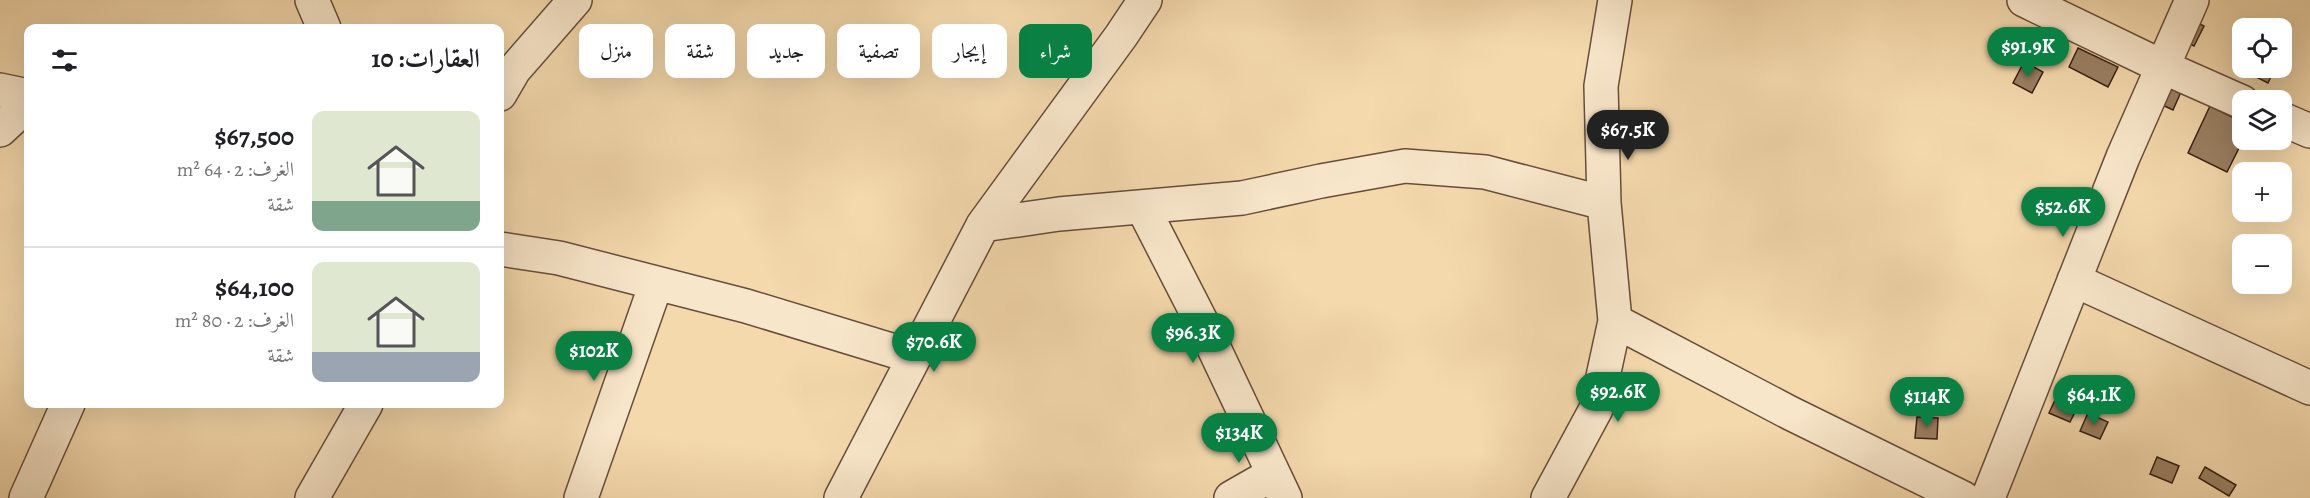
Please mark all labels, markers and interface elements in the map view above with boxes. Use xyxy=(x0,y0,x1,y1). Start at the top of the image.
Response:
map controls xyxy=(2232,18,2292,294)
button: locate xyxy=(2232,18,2292,78)
chip: منزل xyxy=(579,24,653,78)
chip: شقة xyxy=(665,24,735,78)
chip: جديد xyxy=(747,24,825,78)
chip: تصفية xyxy=(837,24,920,78)
chip: إيجار xyxy=(932,24,1007,78)
chip: شراء xyxy=(1019,24,1092,78)
pin: $91.9K xyxy=(1979,27,2077,78)
text: $91.9K xyxy=(2001,33,2055,60)
text: العقارات: 10 xyxy=(371,41,480,76)
icon: filters xyxy=(48,44,81,77)
button: layers xyxy=(2232,90,2292,150)
pin: $67.5K xyxy=(1579,110,1677,161)
text: $67.5K xyxy=(1601,116,1655,143)
text: $67,500 xyxy=(214,119,294,154)
icon: home xyxy=(360,135,432,207)
text: الغرف: 2 · 64 m² xyxy=(177,156,294,183)
button: + xyxy=(2232,162,2292,222)
pin: $52.6K xyxy=(2014,187,2112,238)
text: شقة xyxy=(268,191,294,218)
text: $52.6K xyxy=(2035,193,2091,220)
button: − xyxy=(2232,234,2292,294)
text: $64,100 xyxy=(215,270,294,305)
icon: home xyxy=(360,286,432,358)
text: الغرف: 2 · 80 m² xyxy=(175,307,294,334)
pin: $96.3K xyxy=(1144,313,1242,364)
text: $96.3K xyxy=(1165,319,1221,346)
pin: $70.6K xyxy=(885,322,983,373)
text: $70.6K xyxy=(906,328,962,355)
pin: $102K xyxy=(552,331,636,382)
text: $102K xyxy=(569,337,619,364)
text: شقة xyxy=(268,342,294,369)
pin: $92.6K xyxy=(1569,372,1667,423)
pin: $64.1K xyxy=(2045,375,2143,426)
pin: $114K xyxy=(1885,377,1969,428)
text: $92.6K xyxy=(1590,378,1646,405)
text: $64.1K xyxy=(2067,381,2121,408)
text: $114K xyxy=(1904,383,1950,410)
pin: $134K xyxy=(1197,413,1281,464)
text: $134K xyxy=(1215,419,1263,446)

